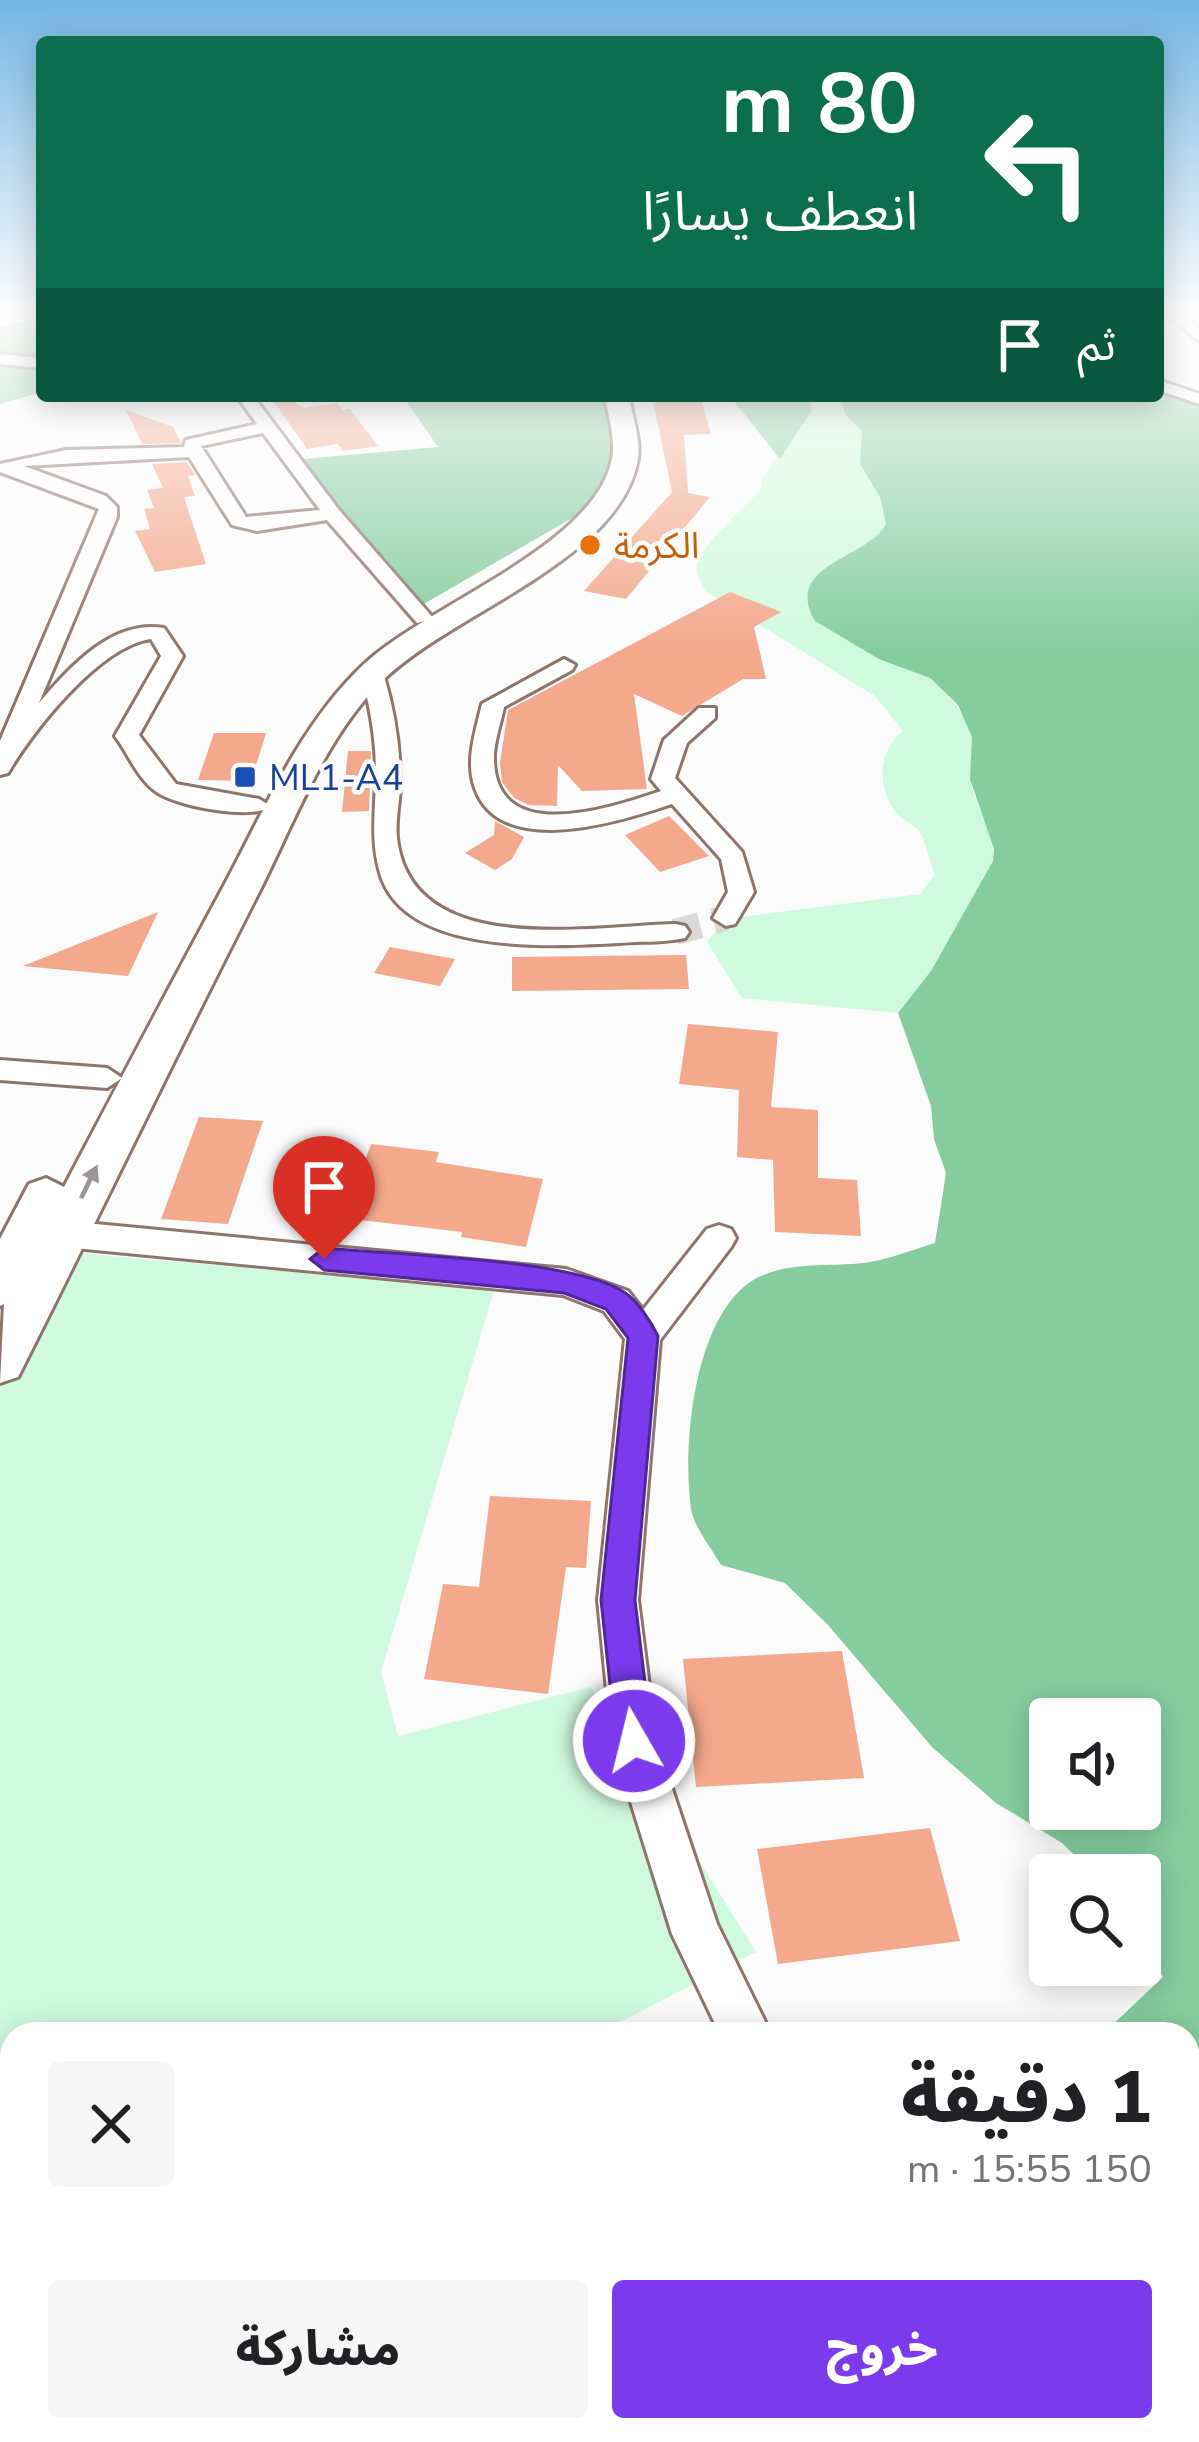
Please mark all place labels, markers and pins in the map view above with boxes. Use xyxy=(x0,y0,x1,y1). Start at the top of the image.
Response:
place label: الكرمة xyxy=(614,522,699,571)
marker: الكرمة xyxy=(577,532,603,558)
place label: ML1-A4 xyxy=(269,754,403,803)
marker: ML1-A4 xyxy=(232,764,258,790)
pin xyxy=(273,1136,375,1259)

